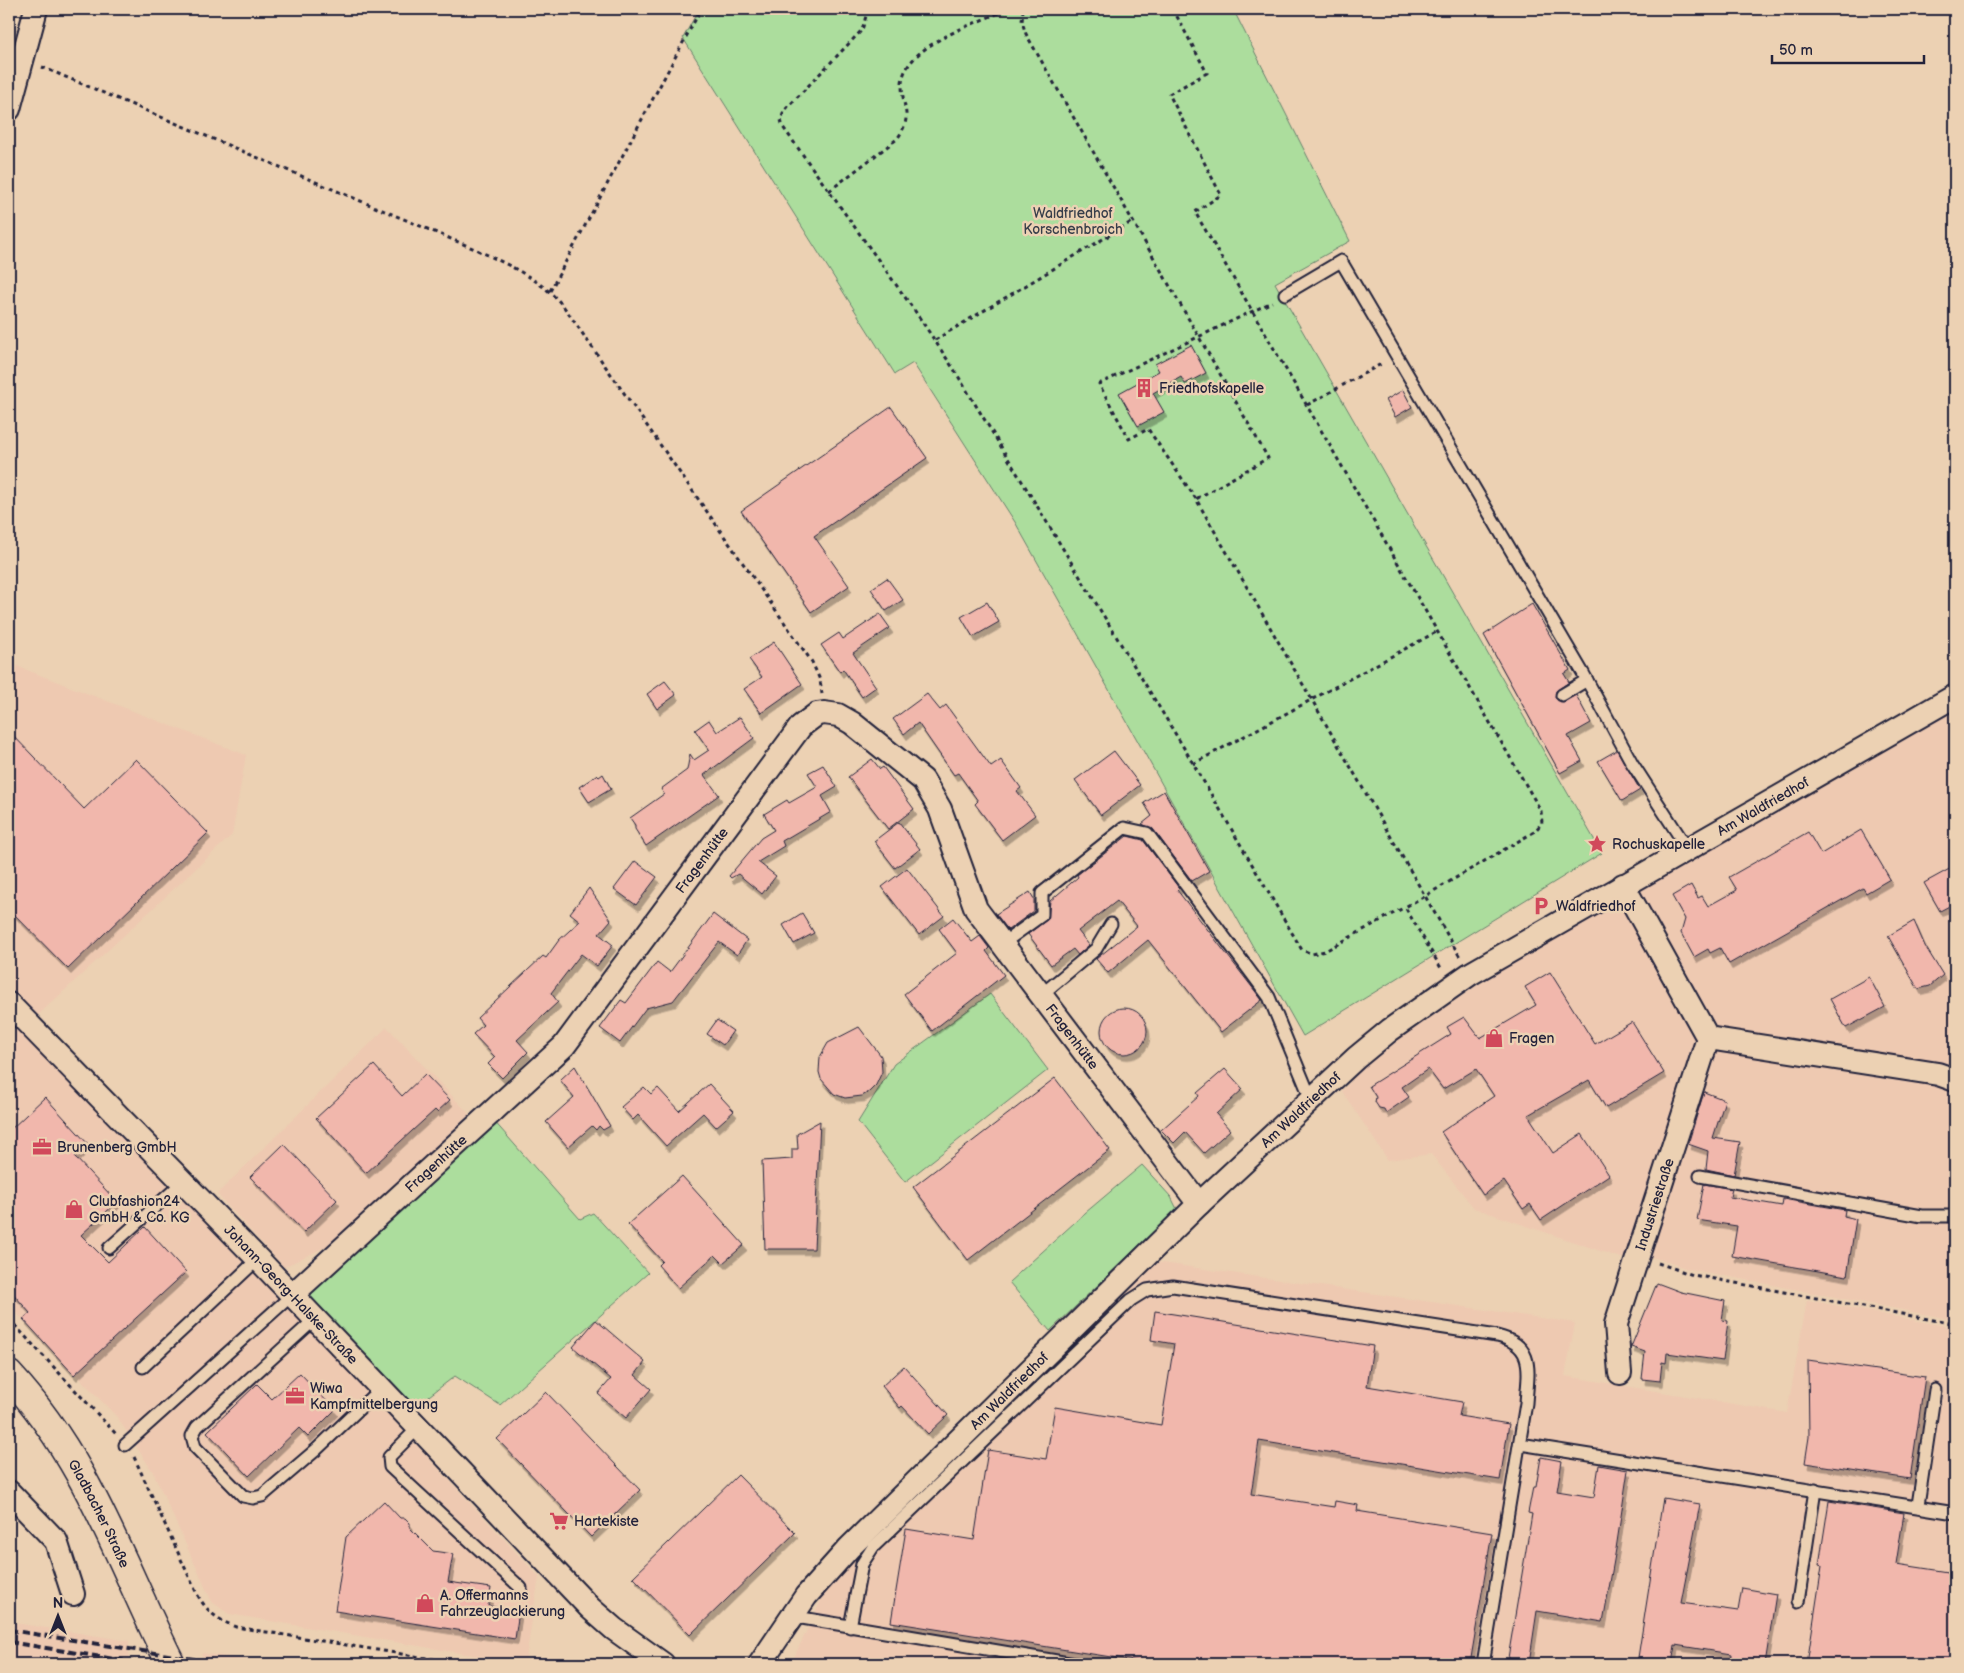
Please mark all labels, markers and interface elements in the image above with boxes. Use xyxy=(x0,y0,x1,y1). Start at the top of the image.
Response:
scale bar xyxy=(1772,32,1924,64)
text: 50 m xyxy=(1779,41,1813,60)
park label: Waldfriedhof Korschenbroich xyxy=(1023,205,1123,238)
building icon: Friedhofskapelle xyxy=(1133,377,1155,399)
place label: Friedhofskapelle xyxy=(1159,380,1264,397)
street label: Am Waldfriedhof xyxy=(1714,773,1813,840)
street label: Fragenhütte xyxy=(672,824,732,897)
place icon: Rochuskapelle xyxy=(1586,833,1608,855)
place label: Rochuskapelle xyxy=(1612,836,1705,853)
parking icon: Waldfriedhof xyxy=(1530,895,1552,917)
place label: Waldfriedhof xyxy=(1556,898,1637,915)
street label: Fragenhütte xyxy=(1042,1001,1102,1073)
shop icon: Fragen xyxy=(1483,1027,1505,1049)
place label: Fragen xyxy=(1509,1030,1554,1047)
street label: Am Waldfriedhof xyxy=(1257,1068,1345,1151)
street label: Fragenhütte xyxy=(402,1131,470,1196)
office icon: Brunenberg GmbH xyxy=(31,1136,53,1158)
place label: Brunenberg GmbH xyxy=(57,1139,177,1156)
street label: Industriestraße xyxy=(1632,1156,1678,1253)
place label: Clubfashion24 GmbH & Co. KG xyxy=(89,1193,190,1226)
shop icon: Clubfashion24 GmbH & Co. KG xyxy=(63,1198,85,1220)
street label: Johann-Georg-Halske-Straße xyxy=(220,1222,361,1368)
street label: Am Waldfriedhof xyxy=(967,1348,1053,1433)
place label: Wiwa Kampfmittelbergung xyxy=(310,1380,438,1413)
office icon: Wiwa Kampfmittelbergung xyxy=(284,1385,306,1407)
street label: Gladbacher Straße xyxy=(64,1457,133,1570)
supermarket icon: Hartekiste xyxy=(548,1510,570,1532)
place label: Hartekiste xyxy=(574,1513,639,1530)
place label: A. Offermanns Fahrzeuglackierung xyxy=(440,1587,565,1620)
north arrow xyxy=(32,1590,82,1640)
shop icon: A. Offermanns Fahrzeuglackierung xyxy=(414,1592,436,1614)
text: N xyxy=(53,1595,63,1612)

